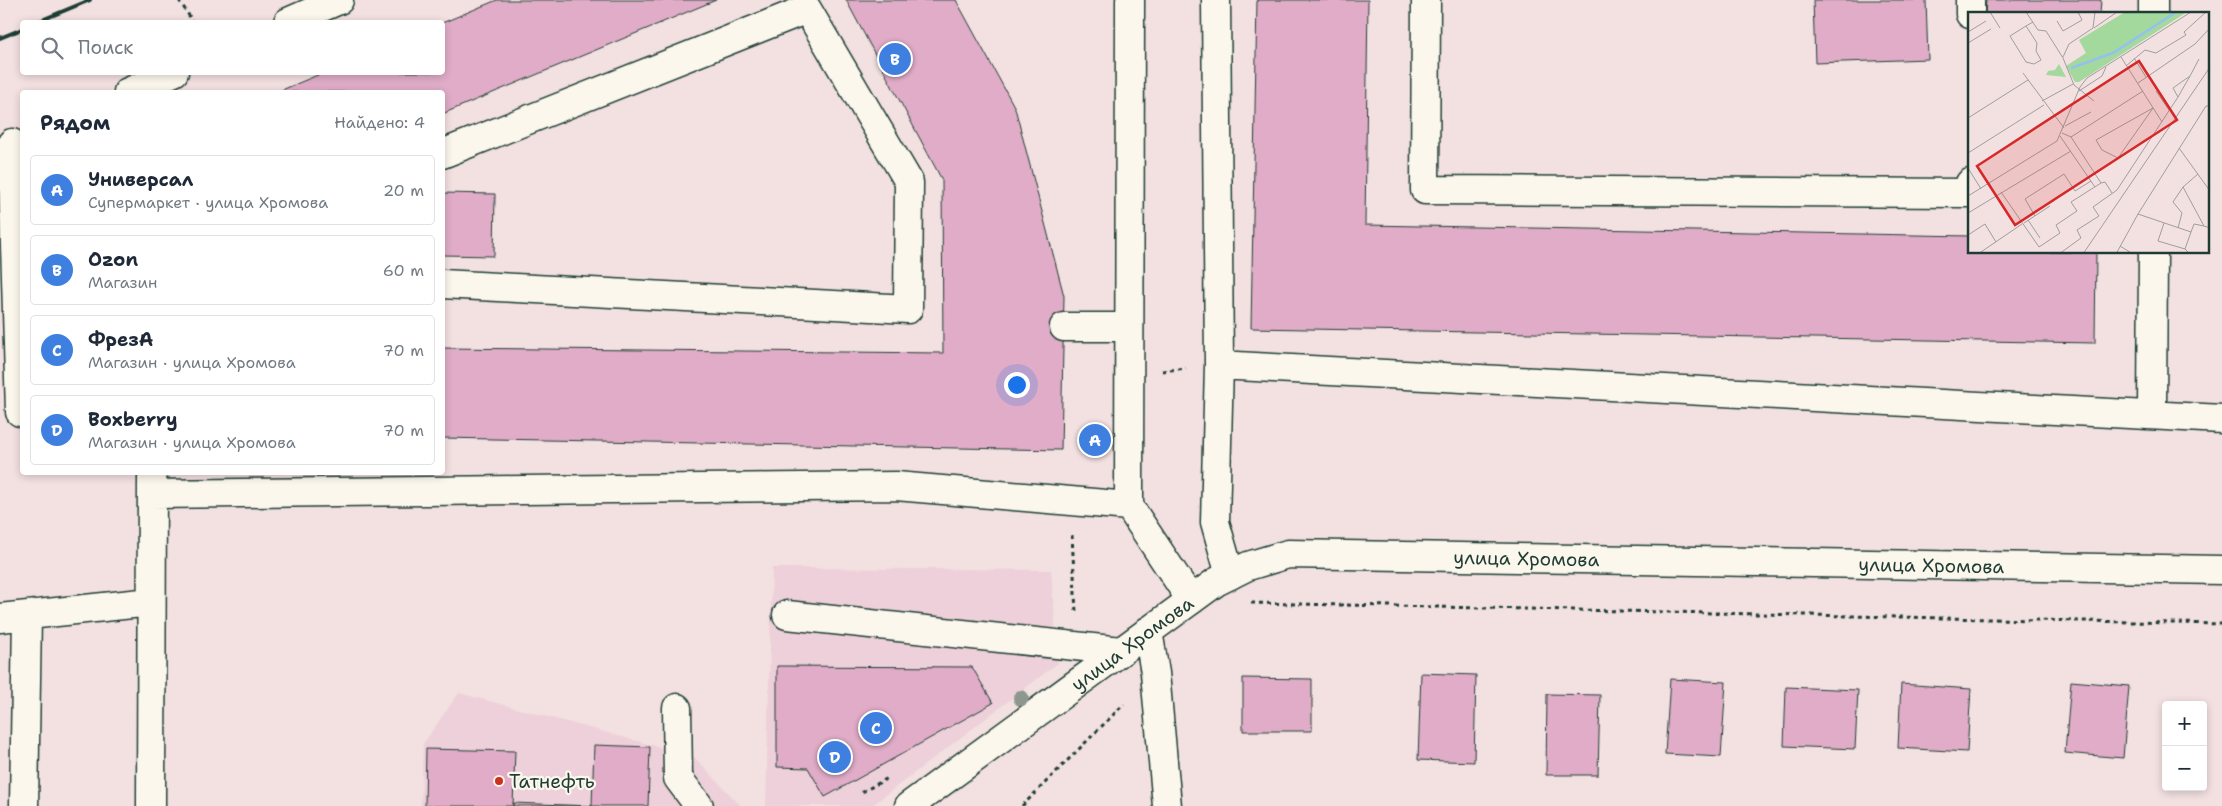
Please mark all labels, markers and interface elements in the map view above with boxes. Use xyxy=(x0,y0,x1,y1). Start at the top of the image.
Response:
inset map xyxy=(1968,12,2210,254)
search box xyxy=(20,20,445,75)
icon: search xyxy=(38,34,66,62)
text: Поиск xyxy=(78,35,133,60)
pin: B xyxy=(879,40,911,78)
text: Рядом xyxy=(40,109,110,137)
text: Найдено: 4 xyxy=(334,112,425,133)
text: Универсал xyxy=(88,167,193,192)
text: A xyxy=(51,180,63,201)
text: 20 m xyxy=(383,180,424,201)
text: Супермаркет · улица Хромова xyxy=(88,192,328,213)
text: Ozon xyxy=(88,247,138,272)
text: B xyxy=(52,260,62,281)
text: 60 m xyxy=(383,260,424,281)
text: Магазин xyxy=(88,272,157,293)
text: ФрезА xyxy=(88,327,153,352)
text: C xyxy=(52,340,62,361)
text: 70 m xyxy=(383,340,424,361)
text: Магазин · улица Хромова xyxy=(88,352,296,373)
your location xyxy=(1004,372,1030,398)
text: Boxberry xyxy=(88,407,178,432)
text: D xyxy=(51,420,63,441)
text: 70 m xyxy=(383,420,424,441)
pin: A xyxy=(1079,421,1111,459)
text: Магазин · улица Хромова xyxy=(88,432,296,453)
street label: улица Хромова xyxy=(1453,544,1600,572)
street label: улица Хромова xyxy=(1858,551,2005,579)
street label: улица Хромова xyxy=(1066,590,1198,696)
map controls xyxy=(2162,701,2207,791)
button: + xyxy=(2162,701,2207,746)
pin: C xyxy=(860,709,892,747)
pin: D xyxy=(819,738,851,776)
button: − xyxy=(2162,746,2207,791)
place label: Татнефть xyxy=(509,769,595,794)
marker: Татнефть xyxy=(493,775,505,787)

